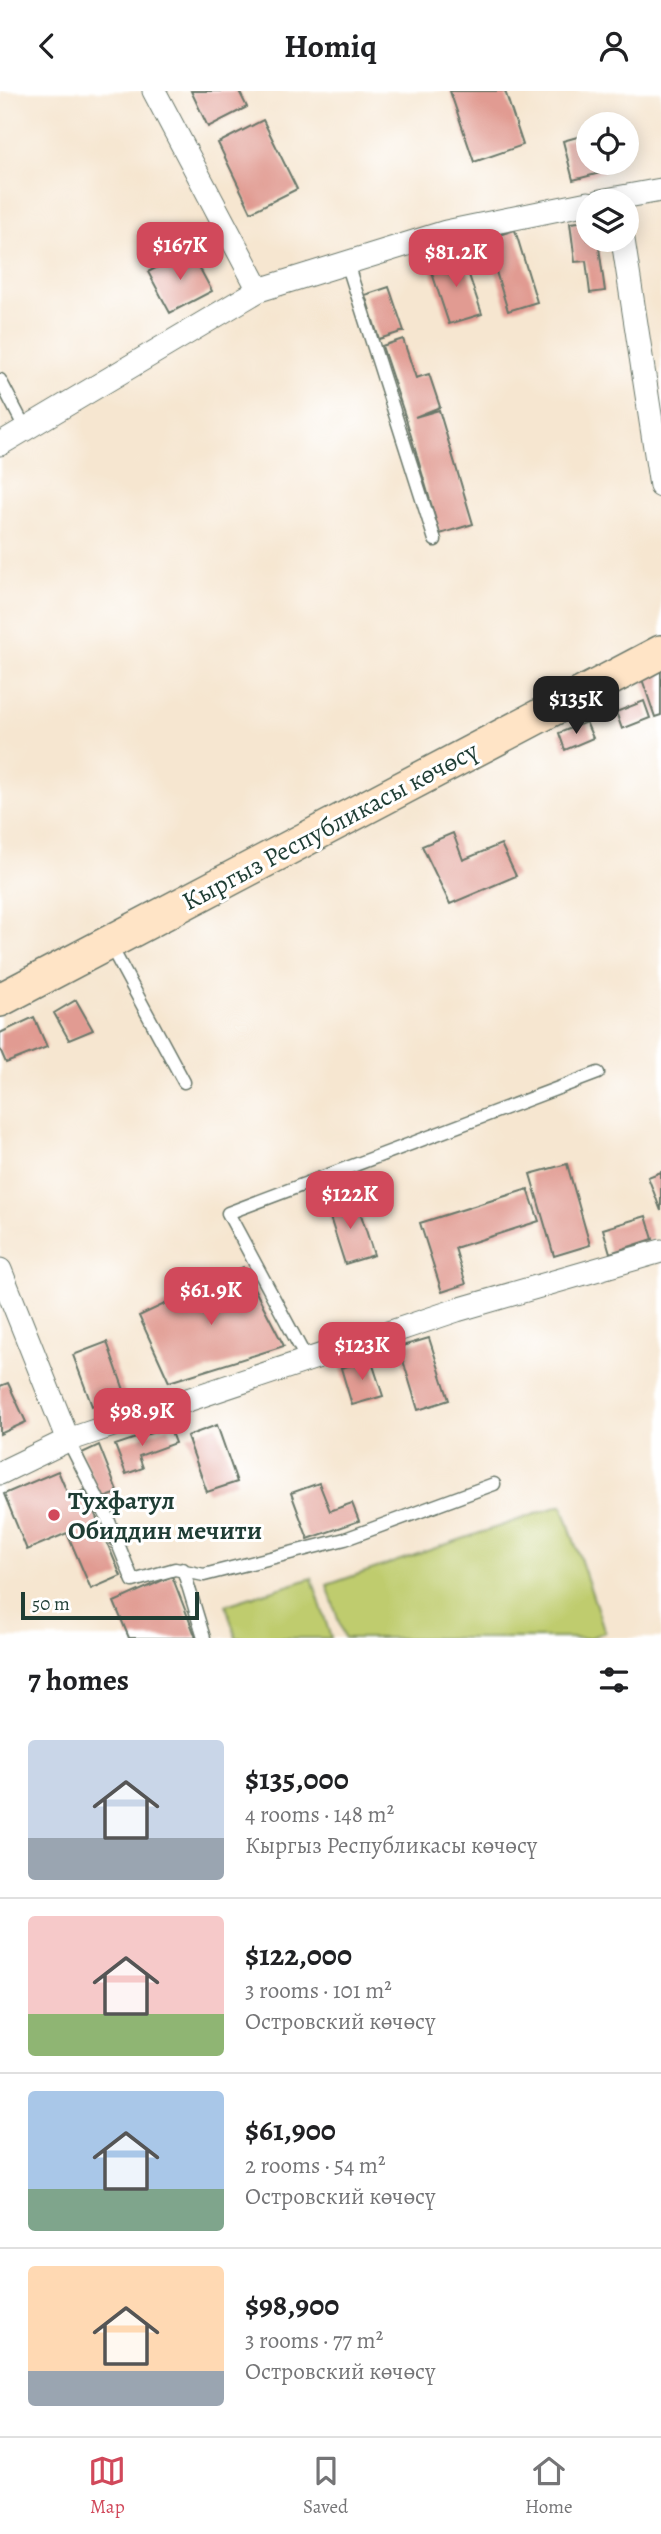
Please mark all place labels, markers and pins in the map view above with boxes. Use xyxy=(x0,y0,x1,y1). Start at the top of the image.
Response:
pin: $167K xyxy=(131,223,229,282)
pin: $81.2K xyxy=(399,229,513,289)
pin: $135K xyxy=(527,677,625,736)
pin: $122K xyxy=(301,1171,399,1231)
pin: $61.9K xyxy=(154,1267,268,1327)
pin: $123K xyxy=(313,1323,411,1382)
pin: $98.9K xyxy=(85,1389,199,1448)
place label: Тухфатул Обиддин мечити xyxy=(68,1483,262,1548)
marker: Тухфатул Обиддин мечити xyxy=(46,1507,62,1523)

